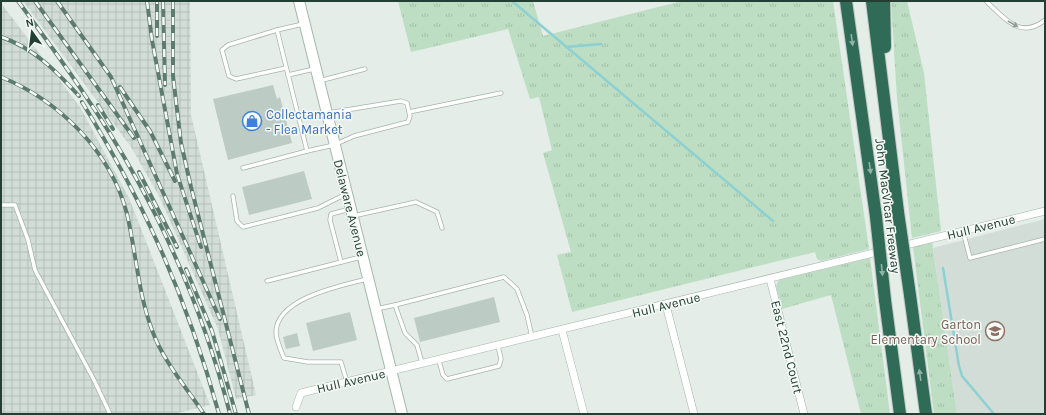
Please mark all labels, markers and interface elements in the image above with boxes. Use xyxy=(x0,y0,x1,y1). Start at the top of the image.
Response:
north arrow xyxy=(12,12,52,52)
text: N xyxy=(24,16,35,30)
one-way arrow xyxy=(1007,20,1019,27)
one-way arrow xyxy=(849,34,855,46)
place label: Collectamania - Flea Market xyxy=(266,107,352,137)
shop icon: Collectamania - Flea Market xyxy=(241,110,263,132)
street label: John MacVicar Freeway xyxy=(872,138,904,274)
street label: Delaware Avenue xyxy=(331,158,369,259)
one-way arrow xyxy=(866,162,873,174)
street label: Hull Avenue xyxy=(945,211,1017,243)
one-way arrow xyxy=(879,264,885,276)
street label: Hull Avenue xyxy=(630,289,702,321)
street label: East 22nd Court xyxy=(768,299,806,395)
place label: Garton Elementary School xyxy=(871,317,981,347)
school or university icon: Garton Elementary School xyxy=(984,320,1006,342)
street label: Hull Avenue xyxy=(315,366,387,396)
one-way arrow xyxy=(917,369,923,381)

